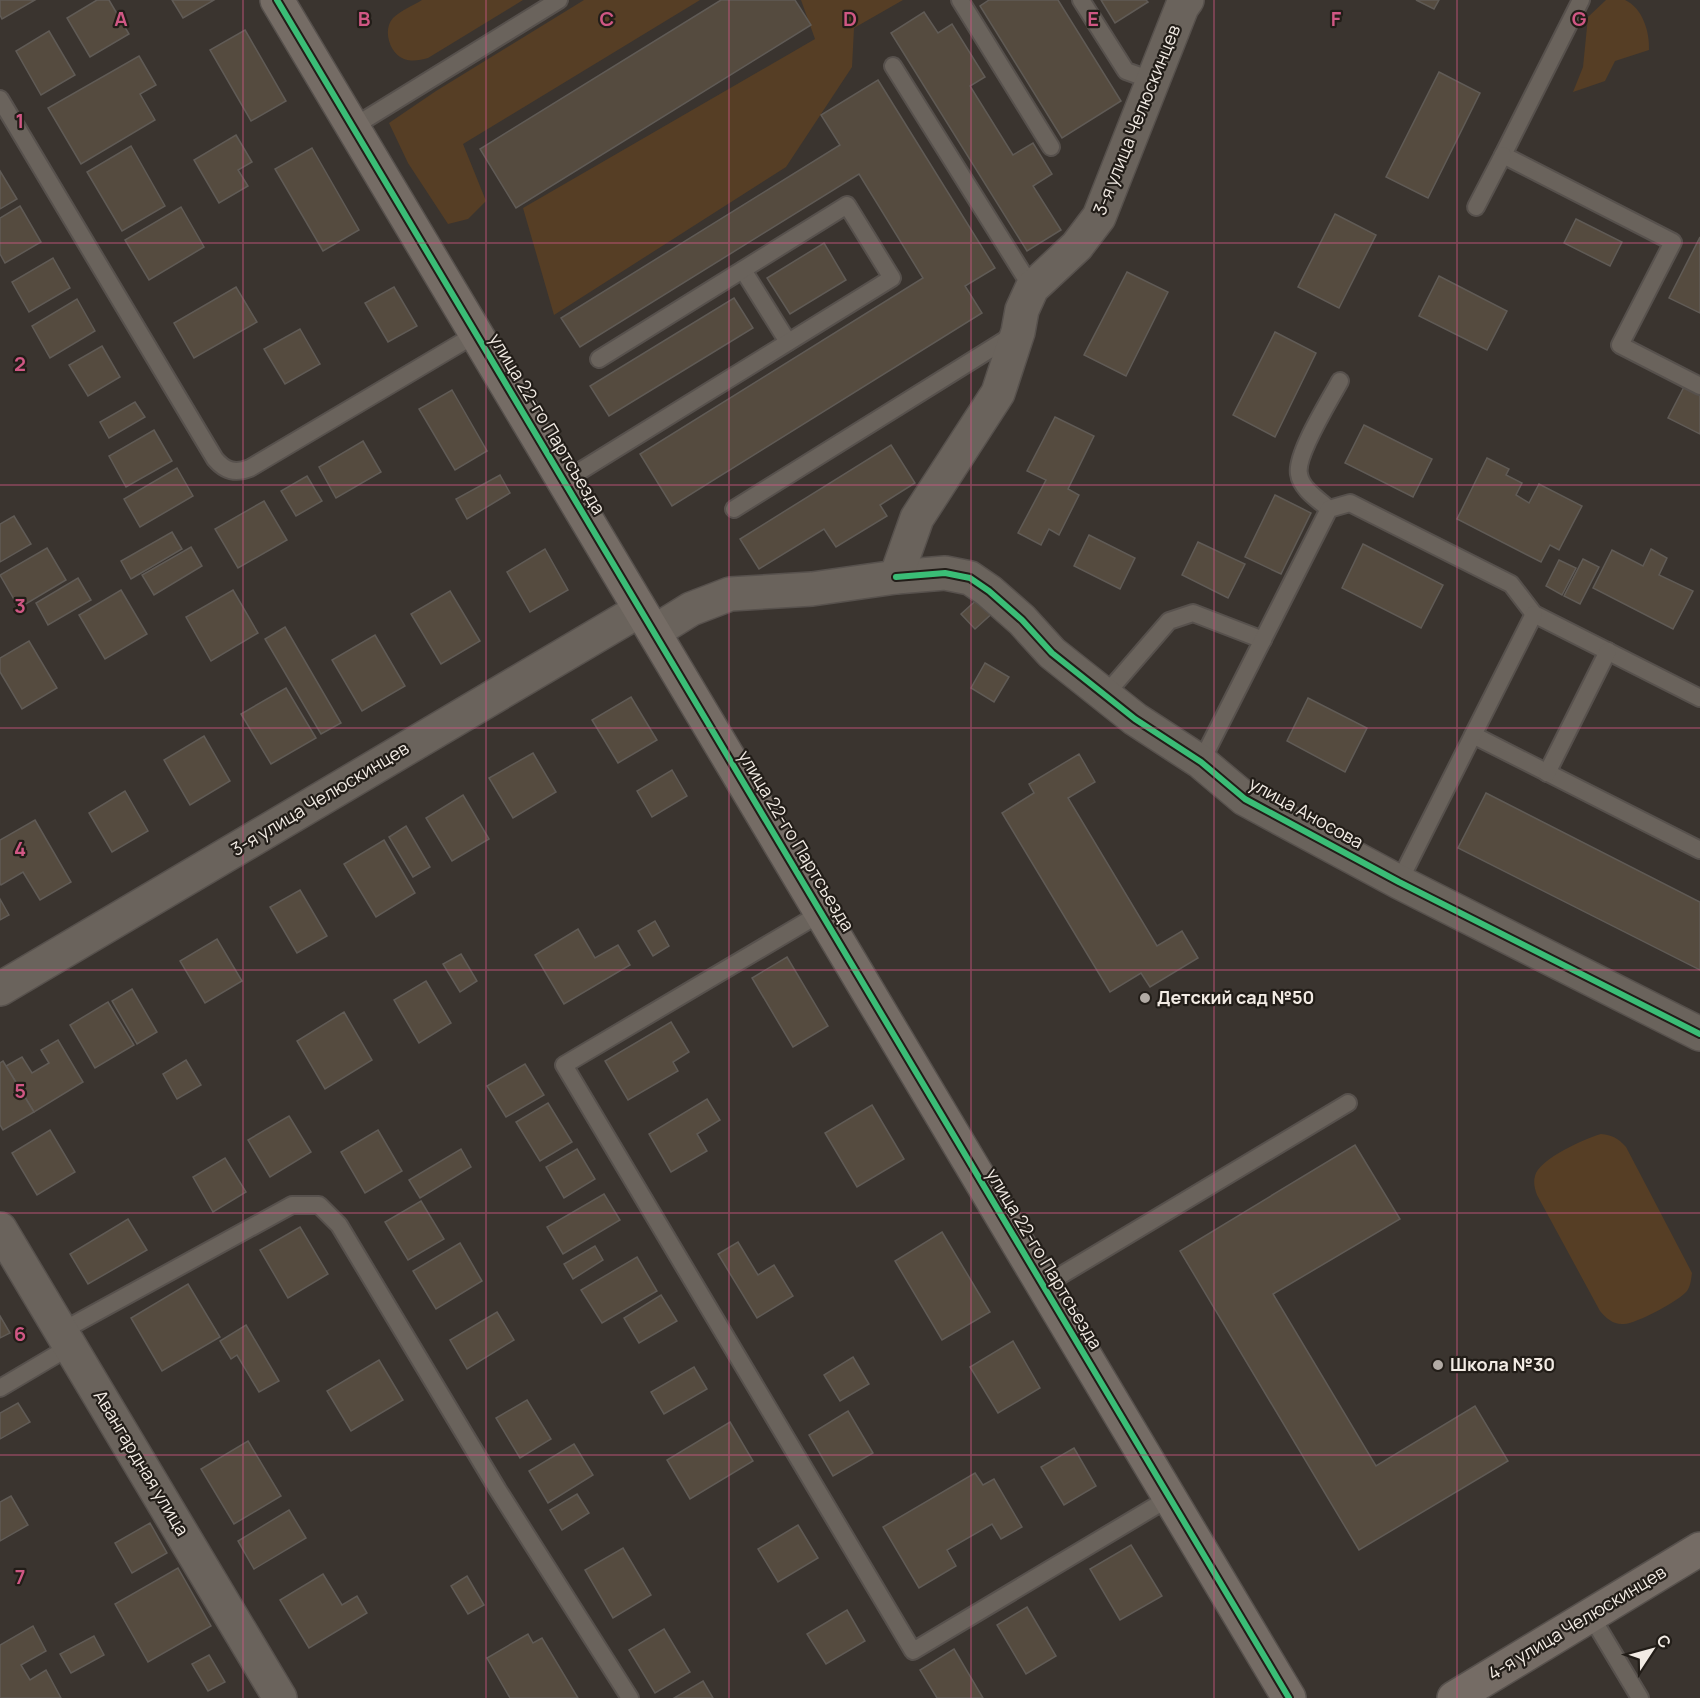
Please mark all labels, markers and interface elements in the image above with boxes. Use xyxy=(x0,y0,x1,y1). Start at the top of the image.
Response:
text: A xyxy=(114,5,128,32)
text: B xyxy=(358,5,371,32)
text: C xyxy=(600,5,614,32)
text: D xyxy=(843,5,857,32)
text: E xyxy=(1087,5,1099,32)
text: F xyxy=(1331,5,1342,32)
text: G xyxy=(1572,5,1587,32)
street label: 3-я улица Челюскинцев xyxy=(1087,21,1185,218)
text: 1 xyxy=(16,107,24,134)
street label: улица 22-го Партсъезда xyxy=(484,329,611,518)
text: 2 xyxy=(14,350,26,377)
text: 3 xyxy=(14,592,26,619)
street label: 3-я улица Челюскинцев xyxy=(226,735,413,861)
street label: улица 22-го Партсъезда xyxy=(733,746,860,935)
street label: улица Аносова xyxy=(1245,771,1368,853)
text: 4 xyxy=(14,835,26,862)
place label: Детский сад №50 xyxy=(1157,985,1314,1009)
marker: Детский сад №50 xyxy=(1138,991,1152,1005)
text: 5 xyxy=(14,1077,26,1104)
street label: улица 22-го Партсъезда xyxy=(981,1164,1108,1353)
text: 6 xyxy=(14,1320,26,1347)
place label: Школа №30 xyxy=(1450,1352,1555,1376)
marker: Школа №30 xyxy=(1431,1358,1445,1372)
street label: Авангардная улица xyxy=(89,1385,195,1540)
street label: 4-я улица Челюскинцев xyxy=(1483,1559,1670,1685)
text: 7 xyxy=(15,1563,25,1590)
north arrow xyxy=(1622,1620,1682,1680)
text: С xyxy=(1652,1630,1677,1653)

